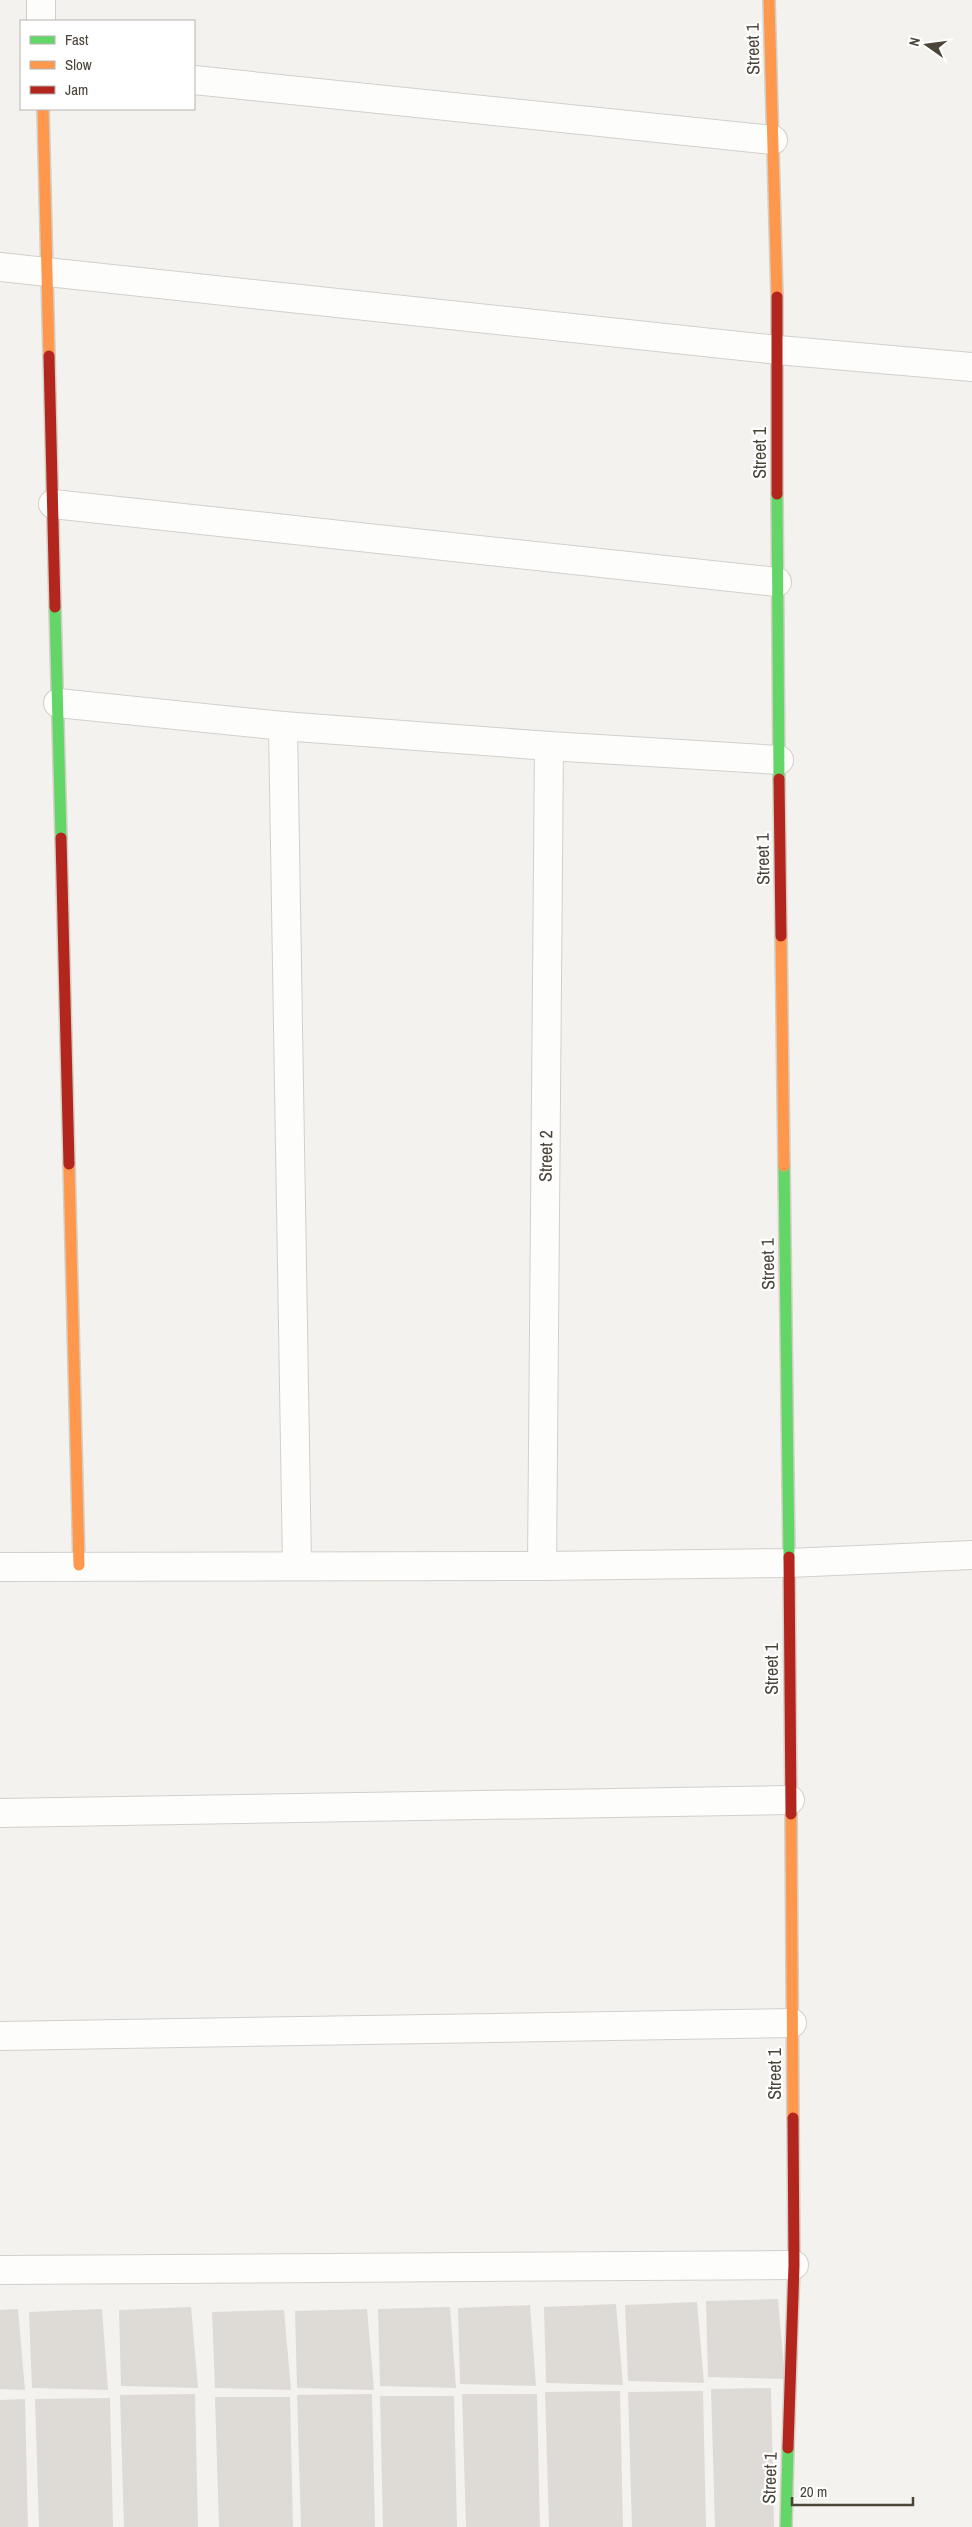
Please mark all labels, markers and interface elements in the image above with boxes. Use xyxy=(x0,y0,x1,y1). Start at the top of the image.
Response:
legend xyxy=(20,20,195,110)
north arrow xyxy=(902,20,952,70)
street label: Street 1 xyxy=(740,22,765,75)
text: Fast xyxy=(65,29,89,50)
text: N xyxy=(905,36,924,48)
text: Slow xyxy=(65,54,92,75)
text: Jam xyxy=(65,79,88,100)
street label: Street 1 xyxy=(747,426,772,479)
street label: Street 1 xyxy=(750,832,775,885)
street label: Street 2 xyxy=(533,1130,558,1182)
street label: Street 1 xyxy=(755,1237,780,1290)
street label: Street 1 xyxy=(759,1642,784,1695)
street label: Street 1 xyxy=(762,2047,787,2100)
street label: Street 1 xyxy=(756,2451,783,2504)
scale bar xyxy=(792,2474,913,2506)
text: 20 m xyxy=(800,2481,827,2502)

